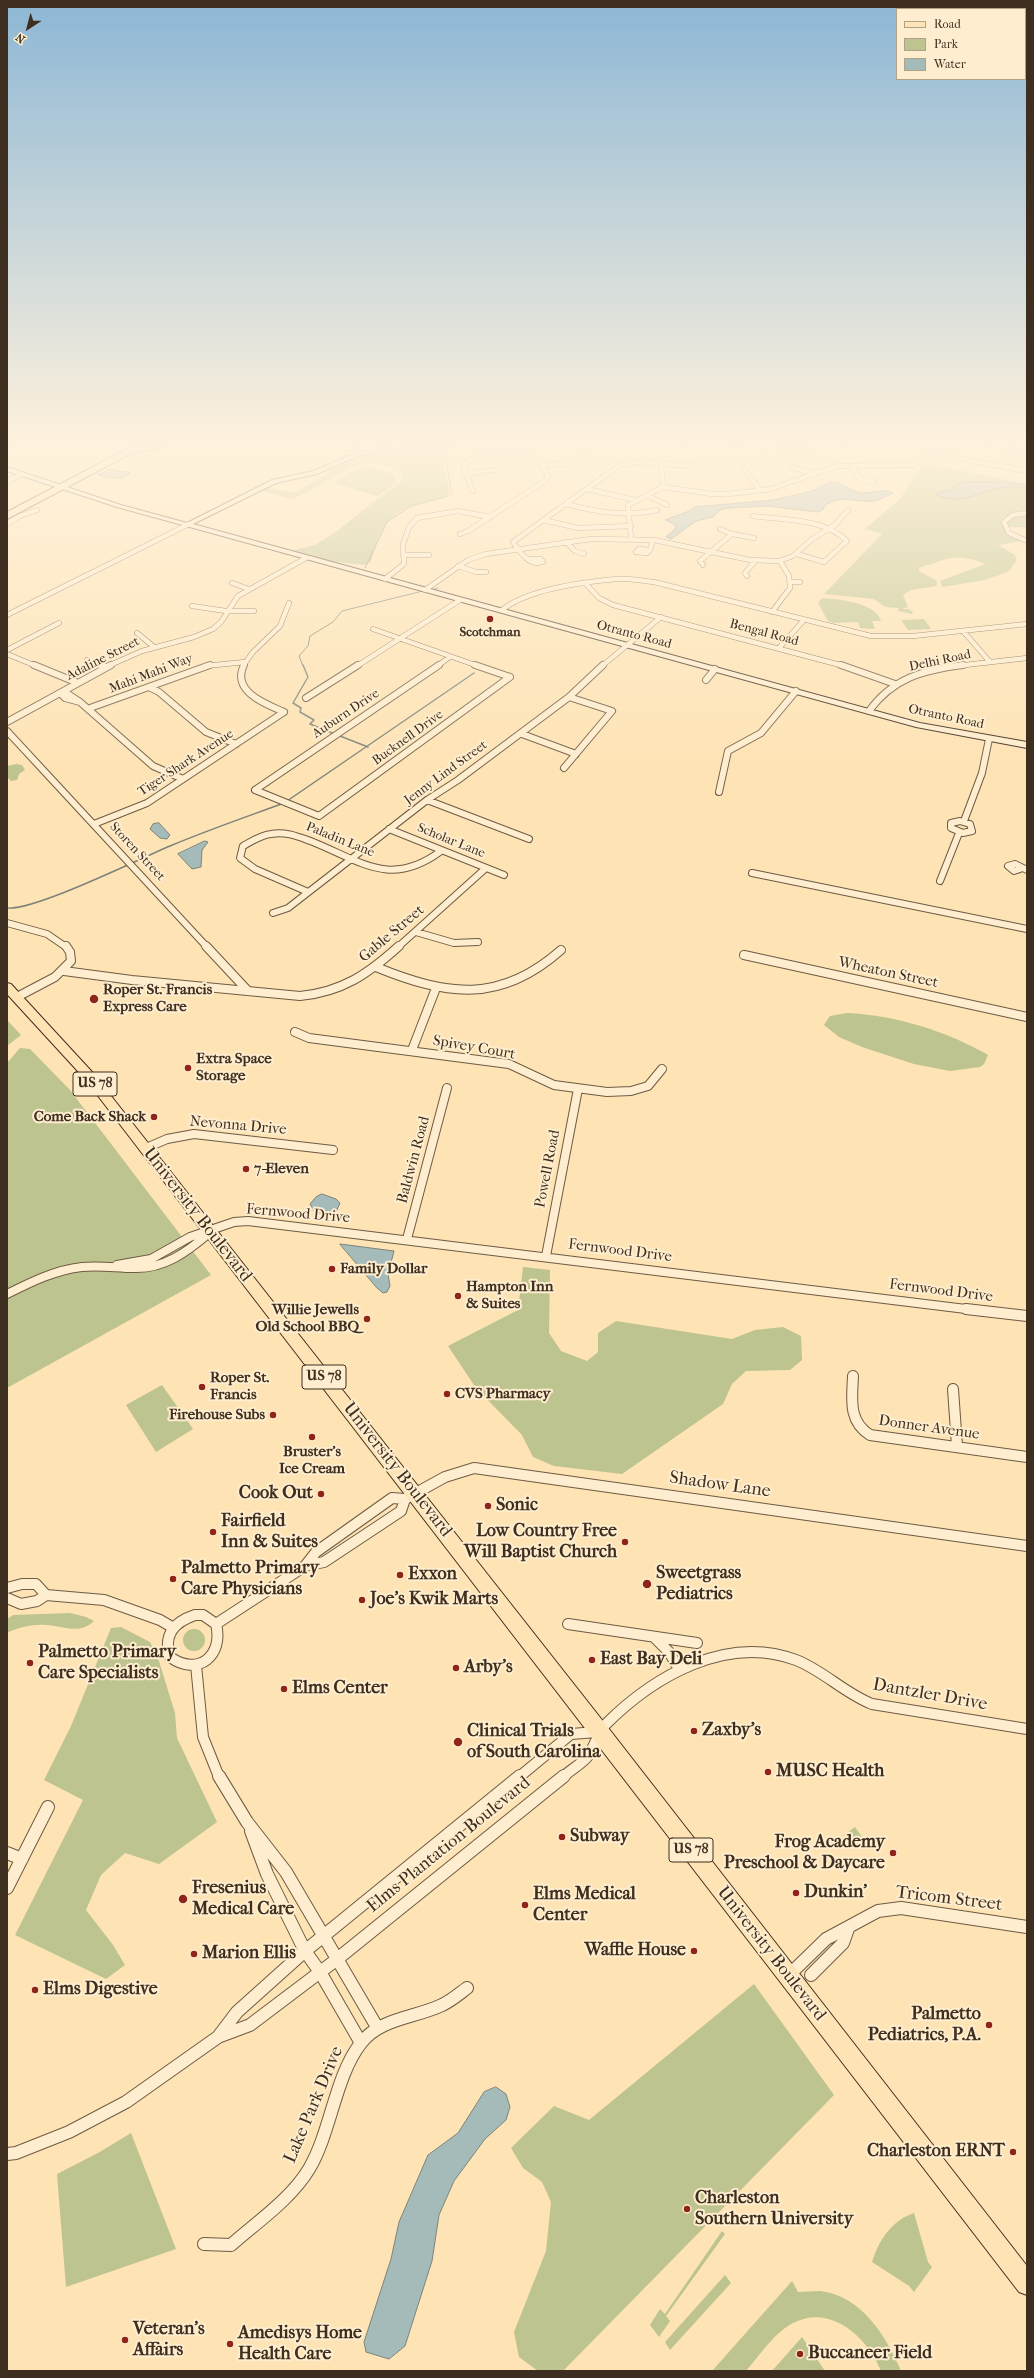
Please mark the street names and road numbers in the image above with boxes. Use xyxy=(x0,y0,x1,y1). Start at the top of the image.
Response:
street label: Bengal Road xyxy=(728,616,800,650)
street label: Otranto Road xyxy=(595,618,673,652)
street label: Adaline Street xyxy=(64,634,142,684)
street label: Delhi Road xyxy=(908,647,972,675)
street label: Mahi Mahi Way xyxy=(107,651,195,697)
street label: Auburn Drive xyxy=(310,686,382,742)
street label: Otranto Road xyxy=(907,701,985,733)
street label: Bucknell Drive xyxy=(370,707,446,769)
street label: Tiger Shark Avenue xyxy=(135,726,237,800)
street label: Jenny Lind Street xyxy=(401,738,491,808)
street label: Storen Street xyxy=(106,819,168,885)
street label: Paladin Lane xyxy=(304,819,376,861)
street label: Scholar Lane xyxy=(415,820,487,862)
street label: Gable Street xyxy=(356,902,428,966)
street label: Wheaton Street xyxy=(836,954,940,992)
street label: Spivey Court xyxy=(431,1032,517,1064)
road number: US 78 xyxy=(73,1072,117,1096)
street label: Nevonna Drive xyxy=(189,1113,287,1139)
street label: Baldwin Road xyxy=(394,1114,434,1206)
street label: Powell Road xyxy=(532,1128,564,1210)
street label: University Boulevard xyxy=(138,1143,256,1287)
street label: Fernwood Drive xyxy=(245,1200,351,1228)
street label: Fernwood Drive xyxy=(567,1236,673,1266)
street label: Fernwood Drive xyxy=(888,1276,994,1306)
road number: US 78 xyxy=(302,1365,346,1389)
street label: University Boulevard xyxy=(338,1398,456,1542)
street label: Donner Avenue xyxy=(877,1412,981,1444)
street label: Shadow Lane xyxy=(668,1467,772,1503)
street label: Dantzler Drive xyxy=(871,1674,989,1716)
street label: Elms Plantation Boulevard xyxy=(363,1772,535,1918)
road number: US 78 xyxy=(669,1838,713,1862)
street label: University Boulevard xyxy=(712,1882,830,2026)
street label: Tricom Street xyxy=(895,1882,1003,1916)
street label: Lake Park Drive xyxy=(280,2043,348,2167)

